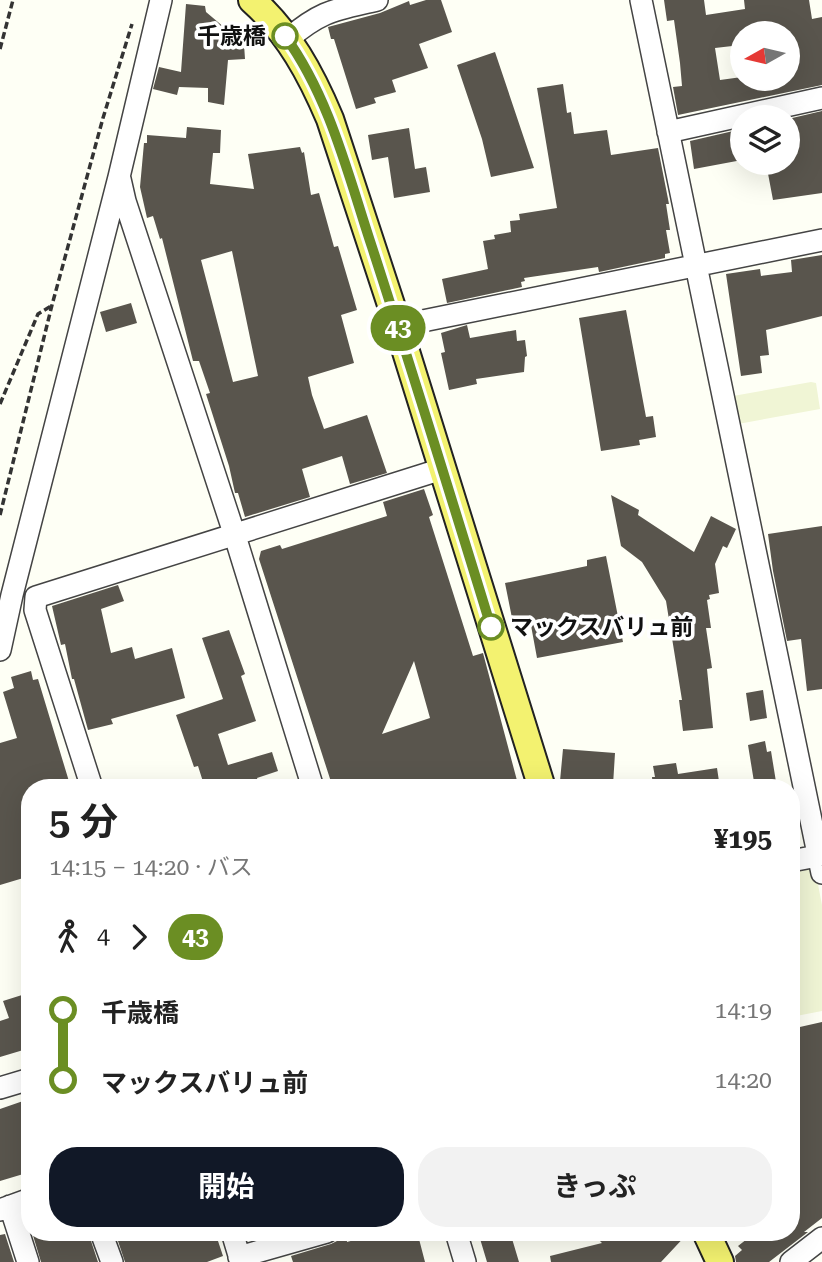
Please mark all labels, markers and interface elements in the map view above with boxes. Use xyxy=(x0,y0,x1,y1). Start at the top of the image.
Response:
north arrow xyxy=(730,21,800,91)
map controls xyxy=(730,21,800,175)
place label: 千歳橋 xyxy=(197,23,266,50)
marker: 千歳橋 xyxy=(272,23,298,49)
button: layers xyxy=(730,105,800,175)
line badge: 43 xyxy=(366,305,430,351)
text: 43 xyxy=(385,314,411,342)
marker: マックスバリュ前 xyxy=(478,614,504,640)
place label: マックスバリュ前 xyxy=(510,614,693,641)
text: 5 分 xyxy=(49,800,118,844)
text: ¥195 xyxy=(714,824,772,854)
text: 14:15 – 14:20 · バス xyxy=(49,854,253,881)
icon: walk xyxy=(49,918,87,956)
icon: forward xyxy=(120,918,158,956)
text: 4 xyxy=(97,923,110,950)
text: 43 xyxy=(182,923,209,951)
text: 14:19 xyxy=(715,997,772,1024)
text: 千歳橋 xyxy=(101,998,179,1028)
text: 14:20 xyxy=(715,1067,772,1094)
text: マックスバリュ前 xyxy=(101,1068,308,1098)
button: 開始 xyxy=(49,1147,404,1227)
button: きっぷ xyxy=(418,1147,772,1227)

